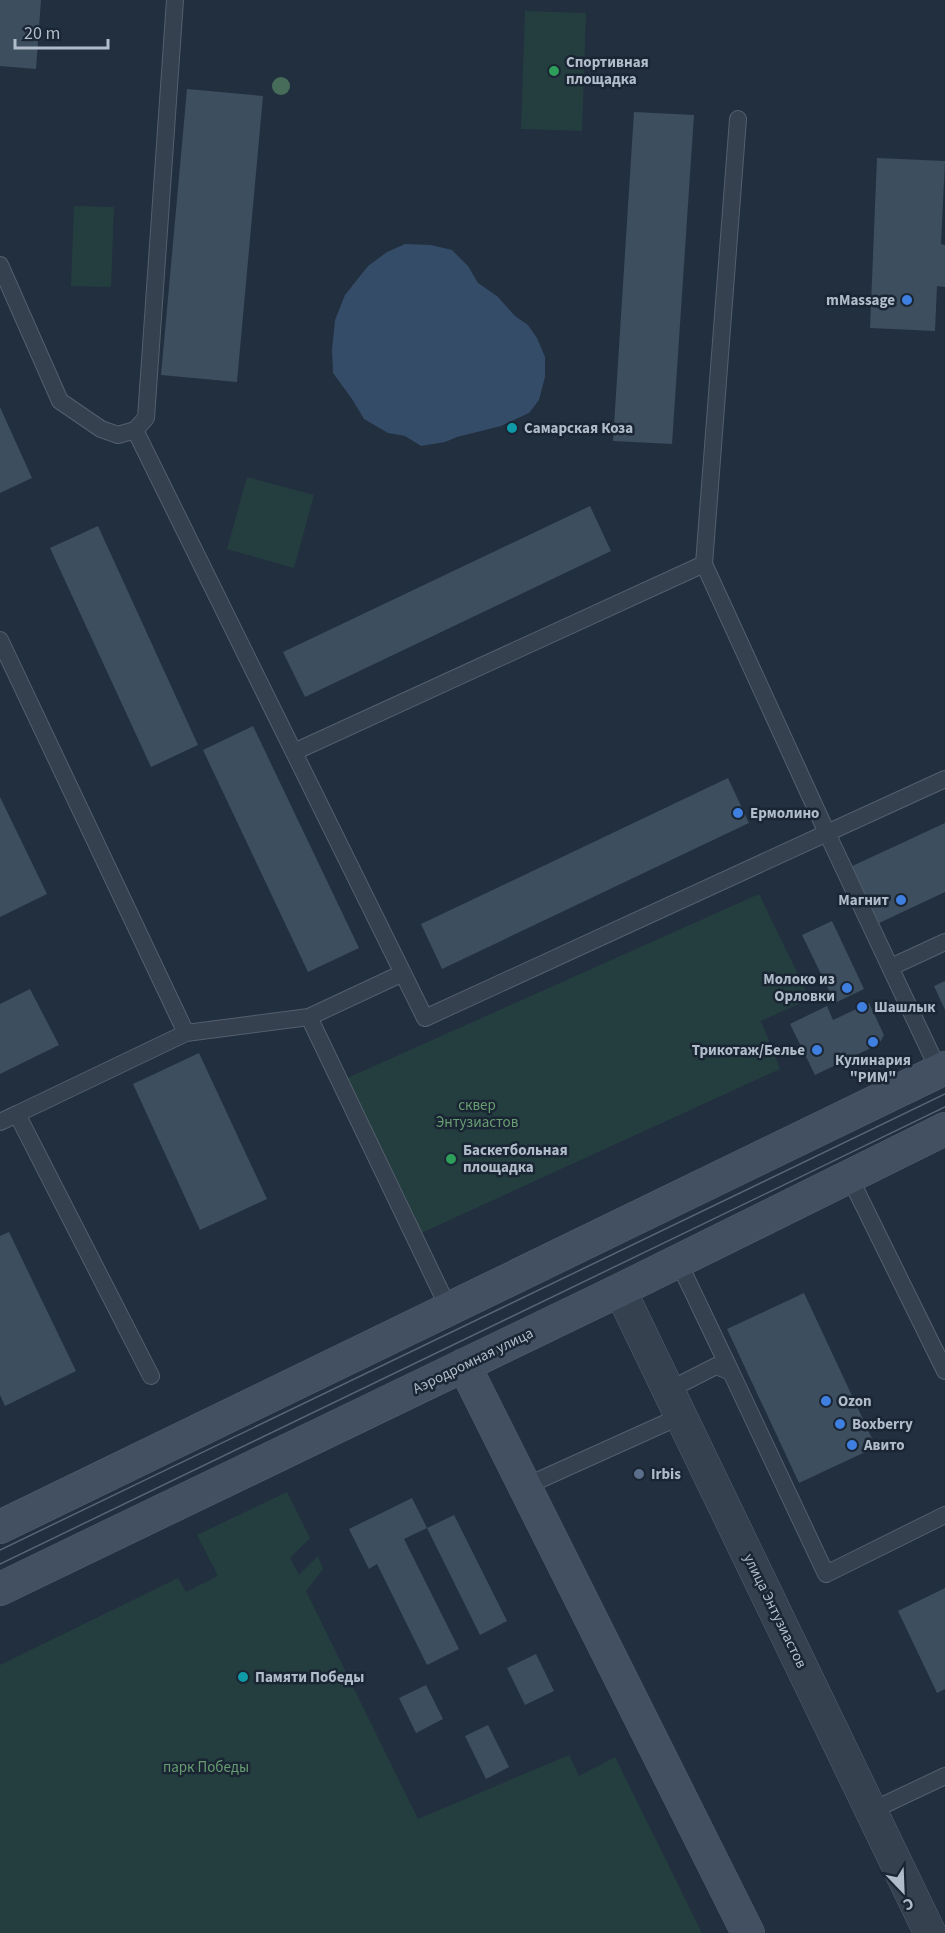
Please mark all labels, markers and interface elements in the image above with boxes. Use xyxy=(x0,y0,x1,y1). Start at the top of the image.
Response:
scale bar xyxy=(15,12,108,50)
text: 20 m xyxy=(24,21,60,46)
place label: Спортивная площадка xyxy=(566,52,649,90)
marker: Спортивная площадка xyxy=(547,64,561,78)
place label: mMassage xyxy=(826,290,895,311)
marker: mMassage xyxy=(900,293,914,307)
place label: Самарская Коза xyxy=(524,418,633,439)
marker: Самарская Коза xyxy=(505,421,519,435)
place label: Ермолино xyxy=(750,803,819,824)
marker: Ермолино xyxy=(731,806,745,820)
place label: Магнит xyxy=(838,890,889,911)
marker: Магнит xyxy=(894,893,908,907)
place label: Молоко из Орловки xyxy=(763,969,835,1007)
marker: Молоко из Орловки xyxy=(840,981,854,995)
place label: Шашлык xyxy=(874,997,936,1018)
marker: Шашлык xyxy=(855,1000,869,1014)
marker: Кулинария "РИМ" xyxy=(866,1035,880,1049)
place label: Трикотаж/Белье xyxy=(692,1040,805,1061)
marker: Трикотаж/Белье xyxy=(810,1043,824,1057)
place label: Кулинария "РИМ" xyxy=(835,1050,911,1088)
park label: сквер Энтузиастов xyxy=(436,1095,519,1133)
place label: Баскетбольная площадка xyxy=(463,1140,568,1178)
marker: Баскетбольная площадка xyxy=(444,1152,458,1166)
street label: Аэродромная улица xyxy=(409,1323,537,1399)
place label: Ozon xyxy=(838,1391,872,1412)
marker: Ozon xyxy=(819,1394,833,1408)
place label: Boxberry xyxy=(852,1414,913,1435)
marker: Boxberry xyxy=(833,1417,847,1431)
place label: Авито xyxy=(863,1435,905,1456)
marker: Авито xyxy=(845,1438,859,1452)
place label: Irbis xyxy=(651,1464,681,1485)
marker: Irbis xyxy=(632,1467,646,1481)
street label: улица Энтузиастов xyxy=(738,1550,812,1672)
place label: Памяти Победы xyxy=(255,1667,364,1688)
marker: Памяти Победы xyxy=(236,1670,250,1684)
park label: парк Победы xyxy=(163,1757,249,1778)
north arrow xyxy=(873,1861,933,1921)
text: С xyxy=(900,1892,917,1916)

